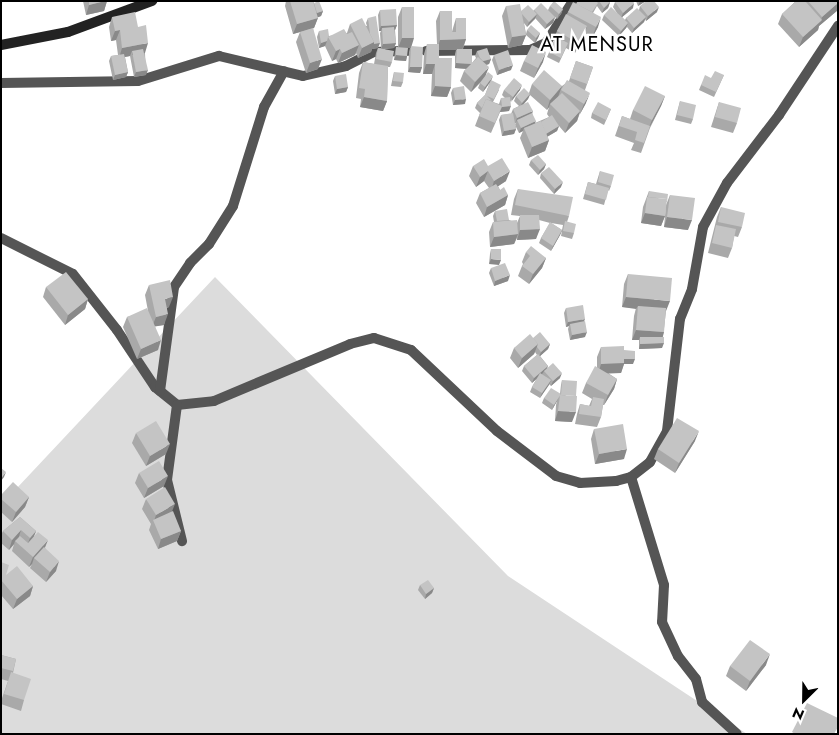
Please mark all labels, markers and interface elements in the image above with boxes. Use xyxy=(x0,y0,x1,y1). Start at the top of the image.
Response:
district label: AT MENSUR xyxy=(539,32,655,56)
north arrow xyxy=(779,675,829,725)
text: N xyxy=(789,702,807,725)

